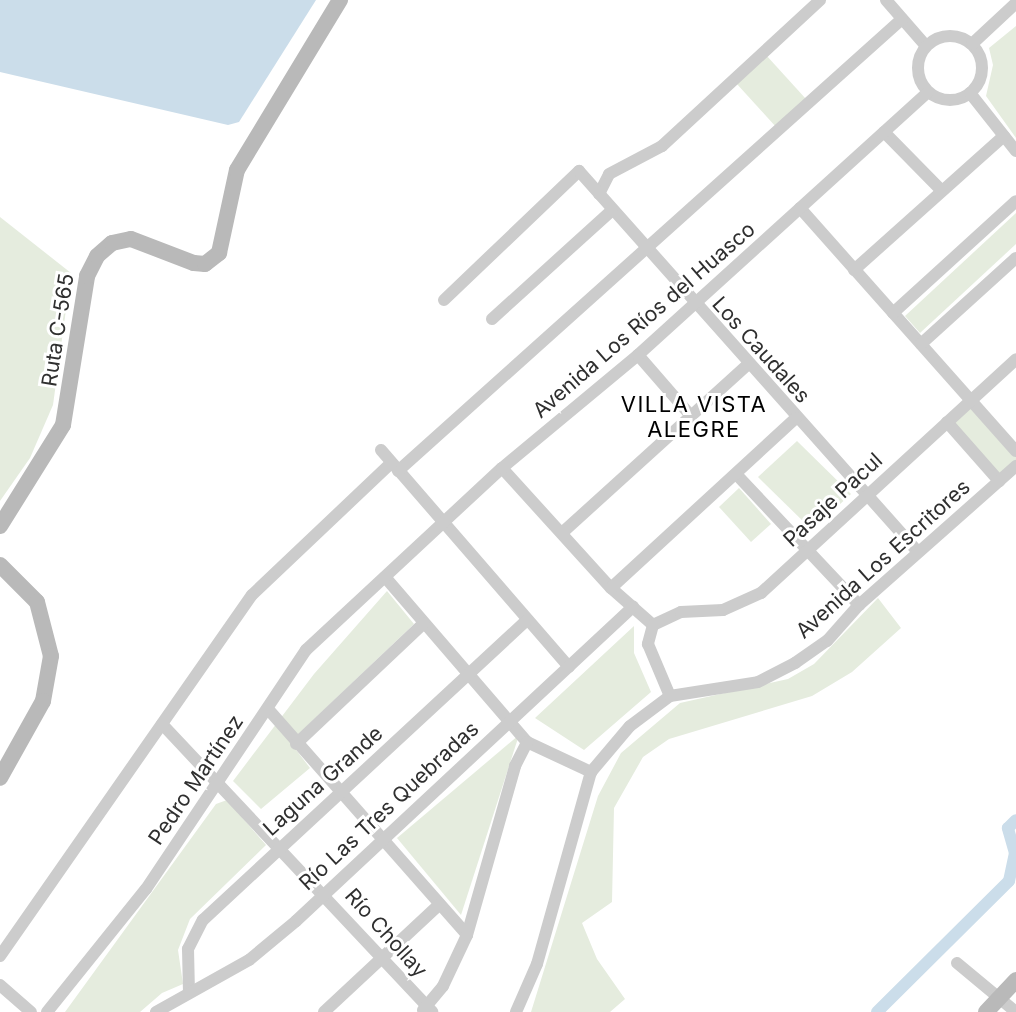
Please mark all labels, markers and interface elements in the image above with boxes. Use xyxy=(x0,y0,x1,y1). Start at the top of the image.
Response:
street label: Avenida Los Ríos del Huasco xyxy=(528,217,760,423)
street label: Ruta C-565 xyxy=(37,272,79,388)
street label: Los Caudales xyxy=(707,292,815,408)
district label: VILLA VISTA ALEGRE xyxy=(621,391,767,442)
street label: Pasaje Pacul xyxy=(778,448,888,552)
street label: Avenida Los Escritores xyxy=(791,474,975,644)
street label: Pedro Martínez xyxy=(143,710,249,850)
street label: Río Las Tres Quebradas xyxy=(294,716,484,896)
street label: Laguna Grande xyxy=(258,721,388,841)
street label: Río Chollay xyxy=(340,883,432,983)

